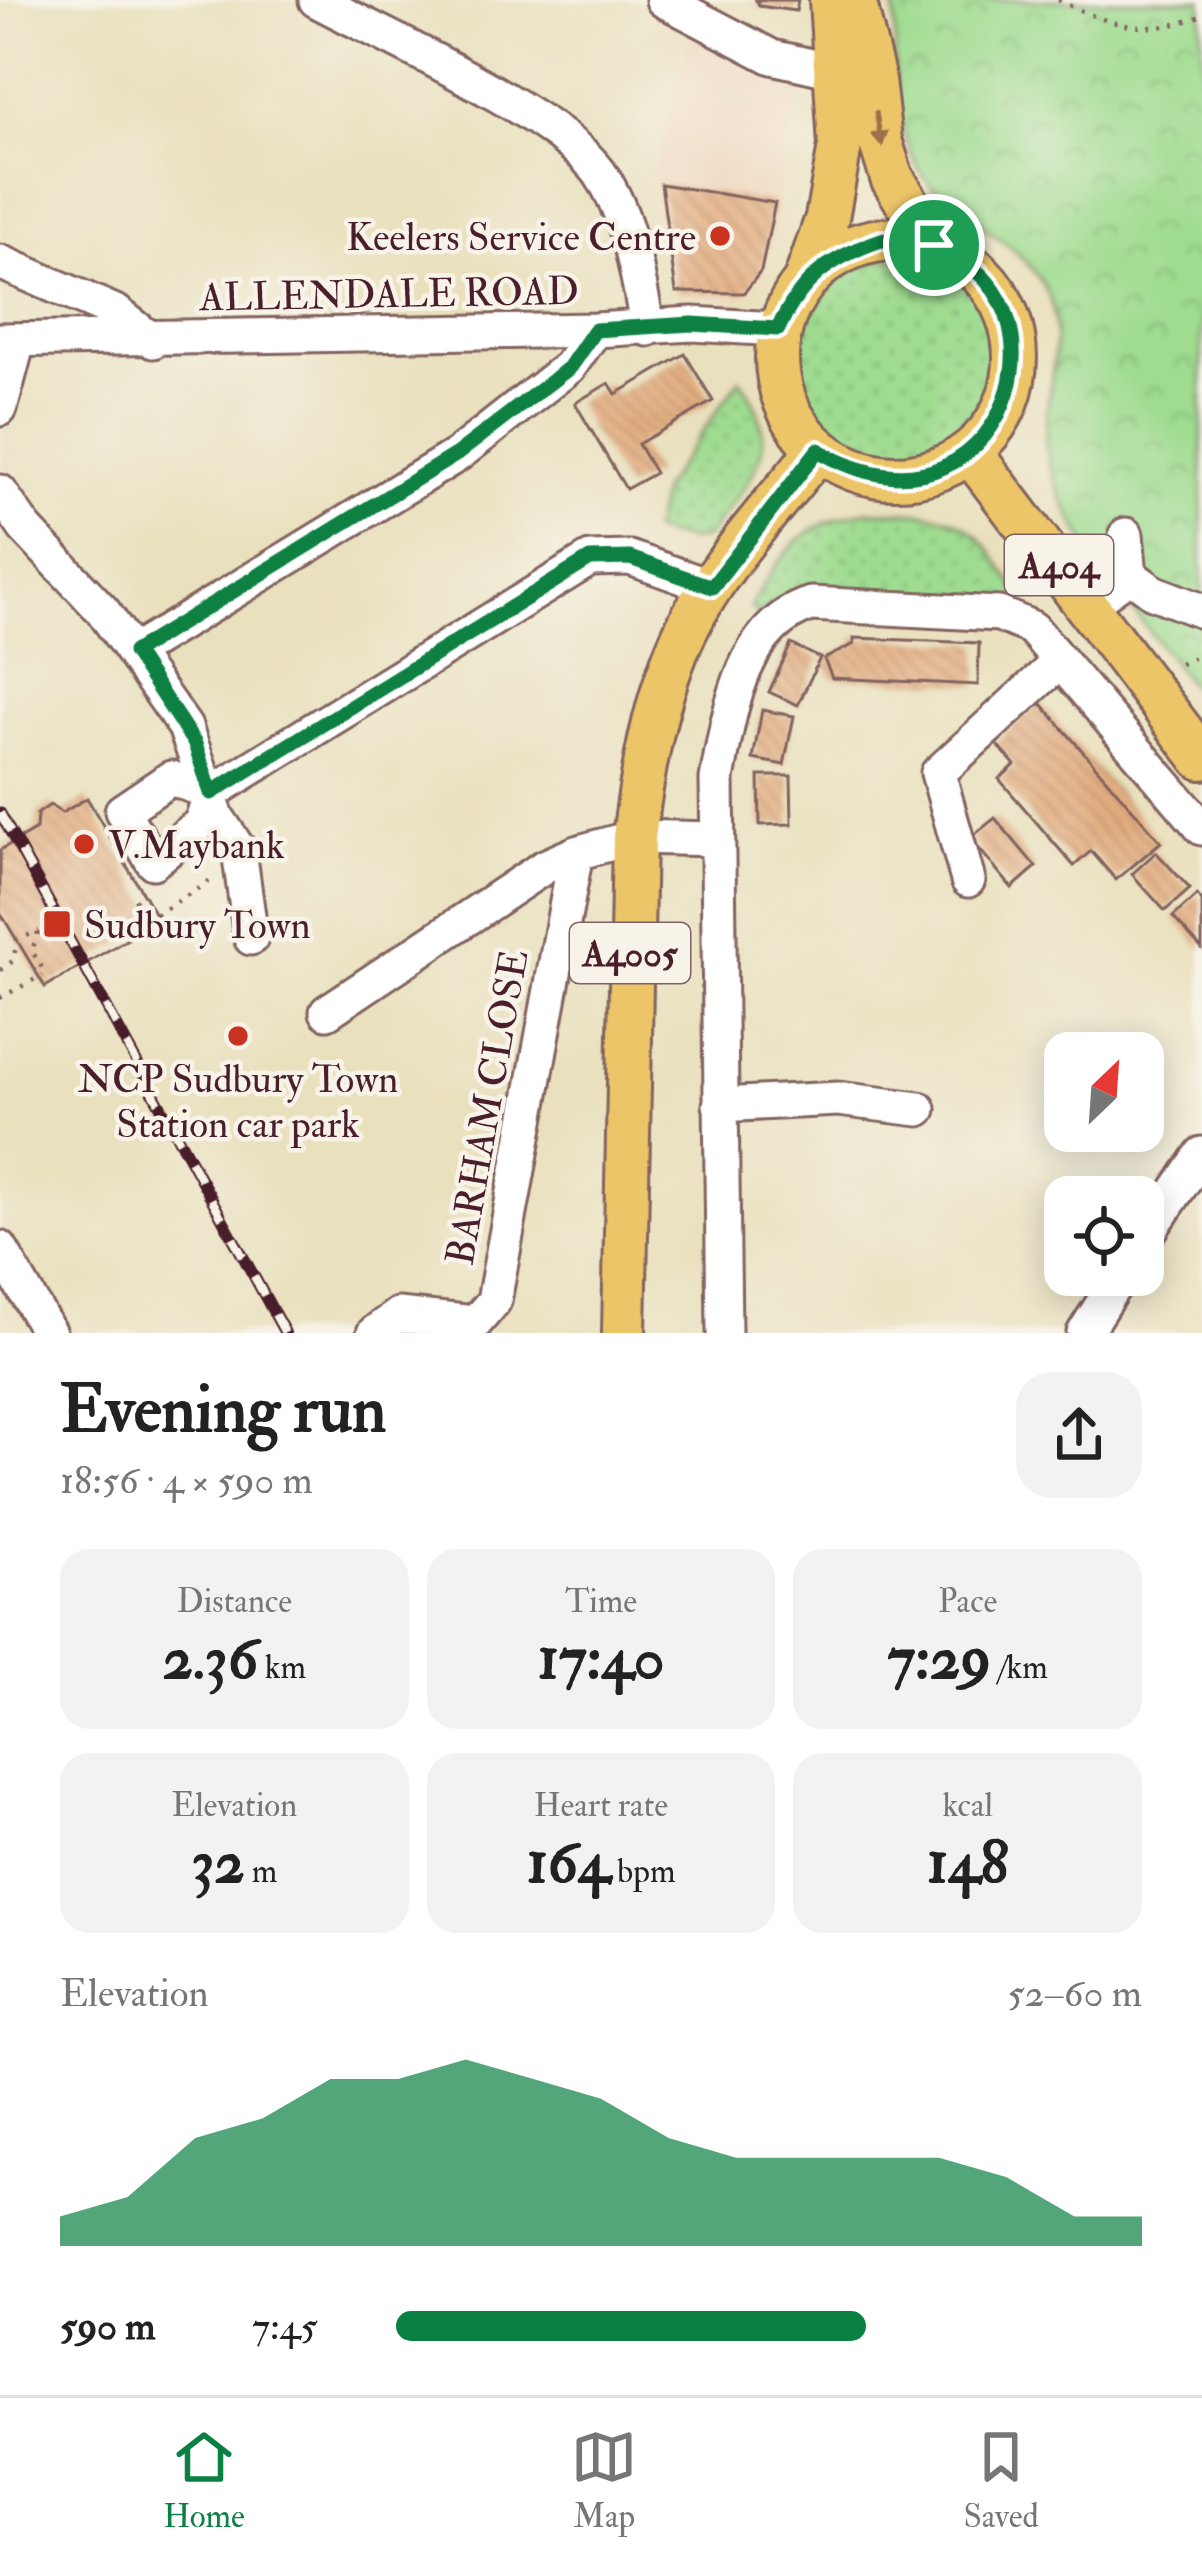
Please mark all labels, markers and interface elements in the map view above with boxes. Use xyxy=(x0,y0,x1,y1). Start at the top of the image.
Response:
one-way arrow xyxy=(871,110,889,148)
pin xyxy=(883,194,985,296)
icon: arrive xyxy=(901,212,967,278)
place label: Keelers Service Centre xyxy=(346,213,696,262)
marker: Keelers Service Centre xyxy=(707,223,733,249)
street label: ALLENDALE ROAD xyxy=(198,267,579,322)
road number: A404 xyxy=(1005,535,1113,595)
place label: V.Maybank xyxy=(108,821,285,870)
marker: V.Maybank xyxy=(71,831,97,857)
place label: Sudbury Town xyxy=(84,901,311,950)
marker: Sudbury Town xyxy=(41,908,73,940)
road number: A4005 xyxy=(570,923,690,983)
street label: BARHAM CLOSE xyxy=(436,946,539,1269)
marker: NCP Sudbury Town Station car park xyxy=(225,1023,251,1049)
north arrow xyxy=(1044,1032,1164,1152)
map controls xyxy=(1044,1032,1164,1296)
place label: NCP Sudbury Town Station car park xyxy=(78,1055,398,1149)
button: locate xyxy=(1044,1176,1164,1296)
text: Evening run xyxy=(60,1369,386,1452)
button: share xyxy=(1016,1372,1142,1498)
text: 18:56 · 4 × 590 m xyxy=(60,1456,313,1505)
text: Distance xyxy=(177,1581,292,1622)
text: Time xyxy=(565,1581,637,1622)
text: Pace xyxy=(938,1581,997,1622)
text: 2.36 xyxy=(163,1622,258,1697)
text: 17:40 xyxy=(538,1622,664,1697)
text: 7:29 xyxy=(887,1622,991,1697)
text: km xyxy=(258,1647,306,1688)
text: /km xyxy=(991,1647,1048,1688)
text: Elevation xyxy=(171,1785,297,1826)
text: Heart rate xyxy=(534,1785,668,1826)
text: kcal xyxy=(942,1785,993,1826)
text: 32 xyxy=(191,1826,245,1901)
text: 164 xyxy=(526,1826,610,1901)
text: 148 xyxy=(927,1826,1009,1901)
text: m xyxy=(245,1851,277,1892)
text: bpm xyxy=(610,1851,676,1892)
text: Elevation xyxy=(60,1969,209,2018)
text: 52–60 m xyxy=(1007,1969,1142,2018)
text: 590 m xyxy=(60,2302,156,2351)
text: 7:45 xyxy=(252,2302,318,2351)
tab: Home xyxy=(163,2424,245,2537)
tab: Map xyxy=(571,2424,637,2537)
tab: Saved xyxy=(963,2424,1039,2537)

